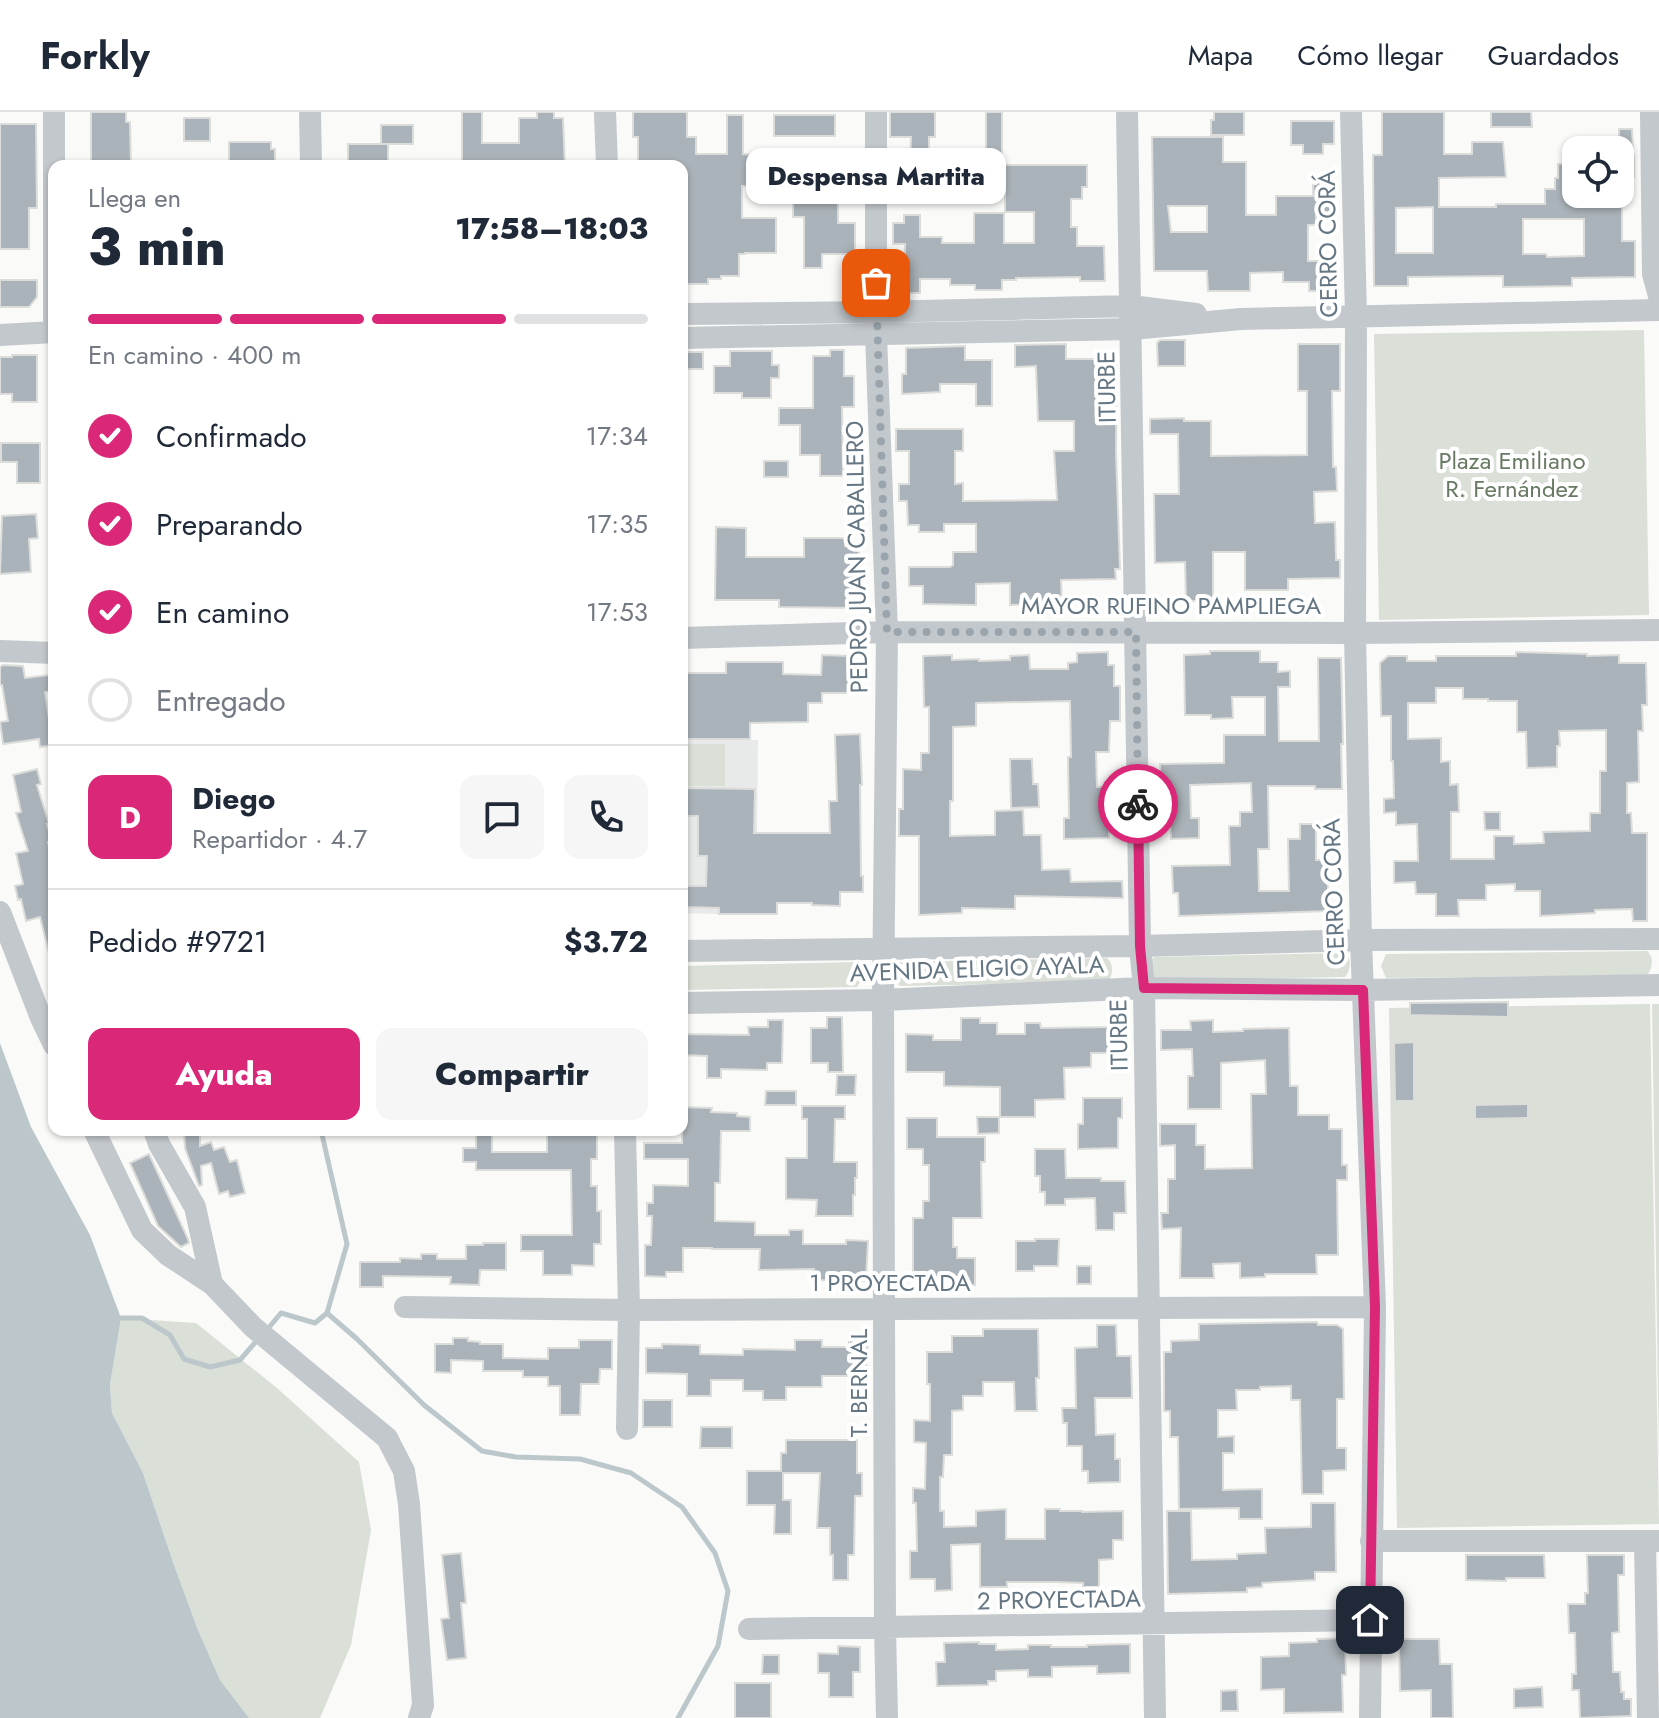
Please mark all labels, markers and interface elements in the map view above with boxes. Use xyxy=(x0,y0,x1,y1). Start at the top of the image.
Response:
text: Forkly xyxy=(40,28,150,83)
text: Mapa xyxy=(1188,35,1253,76)
text: Cómo llegar xyxy=(1297,35,1444,76)
text: Guardados xyxy=(1488,35,1619,76)
map controls xyxy=(1562,136,1634,208)
button: locate xyxy=(1562,136,1634,208)
callout: Despensa Martita xyxy=(746,147,1006,203)
text: Despensa Martita xyxy=(767,157,985,195)
street label: CERRO CORÁ xyxy=(1309,170,1346,318)
text: Llega en xyxy=(88,179,181,217)
text: 17:58–18:03 xyxy=(455,207,648,250)
text: 3 min xyxy=(88,209,226,285)
pin xyxy=(842,249,910,317)
icon: bag xyxy=(854,261,898,305)
text: En camino · 400 m xyxy=(88,336,301,374)
street label: ITURBE xyxy=(1088,351,1125,423)
icon: check xyxy=(88,414,132,458)
text: Confirmado xyxy=(156,415,307,458)
text: 17:34 xyxy=(585,417,648,455)
street label: PEDRO JUAN CABALLERO xyxy=(837,420,876,694)
park label: Plaza Emiliano R. Fernández xyxy=(1438,443,1586,506)
icon: check xyxy=(88,502,132,546)
text: Preparando xyxy=(156,503,303,546)
text: 17:35 xyxy=(586,505,648,543)
street label: MAYOR RUFINO PAMPLIEGA xyxy=(1021,588,1321,623)
icon: check xyxy=(88,590,132,634)
text: En camino xyxy=(156,591,289,634)
text: 17:53 xyxy=(586,593,648,631)
text: Entregado xyxy=(156,679,286,722)
courier xyxy=(1098,764,1178,844)
button: chat xyxy=(460,775,544,859)
button: phone xyxy=(564,775,648,859)
text: Diego xyxy=(192,777,275,820)
icon: bike xyxy=(1116,782,1160,826)
text: D xyxy=(119,796,141,839)
street label: CERRO CORÁ xyxy=(1313,818,1354,966)
text: Repartidor · 4.7 xyxy=(192,820,367,858)
text: Pedido #9721 xyxy=(88,920,267,963)
text: $3.72 xyxy=(564,920,648,963)
street label: AVENIDA ELIGIO AYALA xyxy=(849,947,1105,990)
street label: ITURBE xyxy=(1100,999,1137,1071)
button: Ayuda xyxy=(88,1028,360,1120)
button: Compartir xyxy=(376,1028,648,1120)
street label: 1 PROYECTADA xyxy=(809,1265,971,1300)
street label: T. BERNAL xyxy=(841,1329,876,1437)
street label: 2 PROYECTADA xyxy=(977,1581,1141,1618)
pin xyxy=(1336,1586,1404,1654)
icon: home xyxy=(1348,1598,1392,1642)

